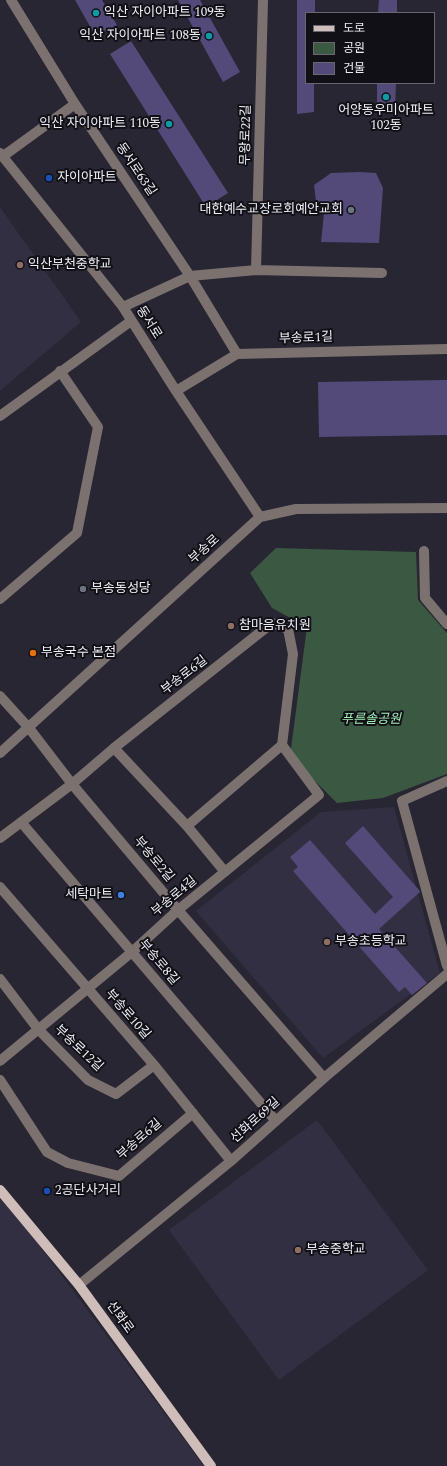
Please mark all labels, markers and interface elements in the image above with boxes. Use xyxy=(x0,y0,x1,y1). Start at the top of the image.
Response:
place label: 익산 자이아파트 109동 xyxy=(104,5,226,21)
marker: 익산 자이아파트 109동 xyxy=(91,8,101,18)
legend xyxy=(305,12,435,84)
text: 도로 xyxy=(343,19,365,38)
place label: 익산 자이아파트 108동 xyxy=(79,28,201,44)
marker: 익산 자이아파트 108동 xyxy=(204,31,214,41)
text: 공원 xyxy=(343,39,365,58)
text: 건물 xyxy=(343,59,365,78)
marker: 어양동우미아파트 102동 xyxy=(381,92,391,102)
place label: 어양동우미아파트 102동 xyxy=(338,103,434,134)
street label: 무왕로22길 xyxy=(239,104,255,166)
place label: 익산 자이아파트 110동 xyxy=(39,116,161,132)
marker: 익산 자이아파트 110동 xyxy=(164,119,174,129)
street label: 동서로63길 xyxy=(112,140,158,200)
place label: 자이아파트 xyxy=(57,170,117,186)
marker: 자이아파트 xyxy=(44,173,54,183)
place label: 대한예수교장로회예안교회 xyxy=(199,202,343,218)
marker: 대한예수교장로회예안교회 xyxy=(346,205,356,215)
place label: 익산부천중학교 xyxy=(28,257,112,273)
marker: 익산부천중학교 xyxy=(15,260,25,270)
street label: 동서로 xyxy=(132,304,164,342)
street label: 부송로1길 xyxy=(279,330,333,348)
street label: 부송로 xyxy=(186,532,224,568)
place label: 부송동성당 xyxy=(91,581,151,597)
marker: 부송동성당 xyxy=(78,584,88,594)
place label: 참마음유치원 xyxy=(239,618,311,634)
marker: 참마음유치원 xyxy=(226,621,236,631)
place label: 부송국수 본점 xyxy=(41,645,116,661)
marker: 부송국수 본점 xyxy=(28,648,38,658)
street label: 부송로6길 xyxy=(159,653,211,699)
park label: 푸른솔공원 xyxy=(341,712,401,728)
street label: 부송로2길 xyxy=(130,834,176,886)
street label: 부송로4길 xyxy=(149,874,201,920)
place label: 세탁마트 xyxy=(65,887,113,903)
marker: 세탁마트 xyxy=(116,890,126,900)
place label: 부송초등학교 xyxy=(335,934,407,950)
street label: 부송로8길 xyxy=(135,937,181,989)
marker: 부송초등학교 xyxy=(322,937,332,947)
street label: 부송로10길 xyxy=(101,987,153,1043)
street label: 부송로12길 xyxy=(50,1023,106,1075)
street label: 선화로69길 xyxy=(228,1095,284,1147)
street label: 부송로6길 xyxy=(114,1116,166,1164)
place label: 2공단사거리 xyxy=(55,1183,121,1199)
marker: 2공단사거리 xyxy=(42,1186,52,1196)
place label: 부송중학교 xyxy=(306,1242,366,1258)
marker: 부송중학교 xyxy=(293,1245,303,1255)
street label: 선화로 xyxy=(102,1299,136,1337)

